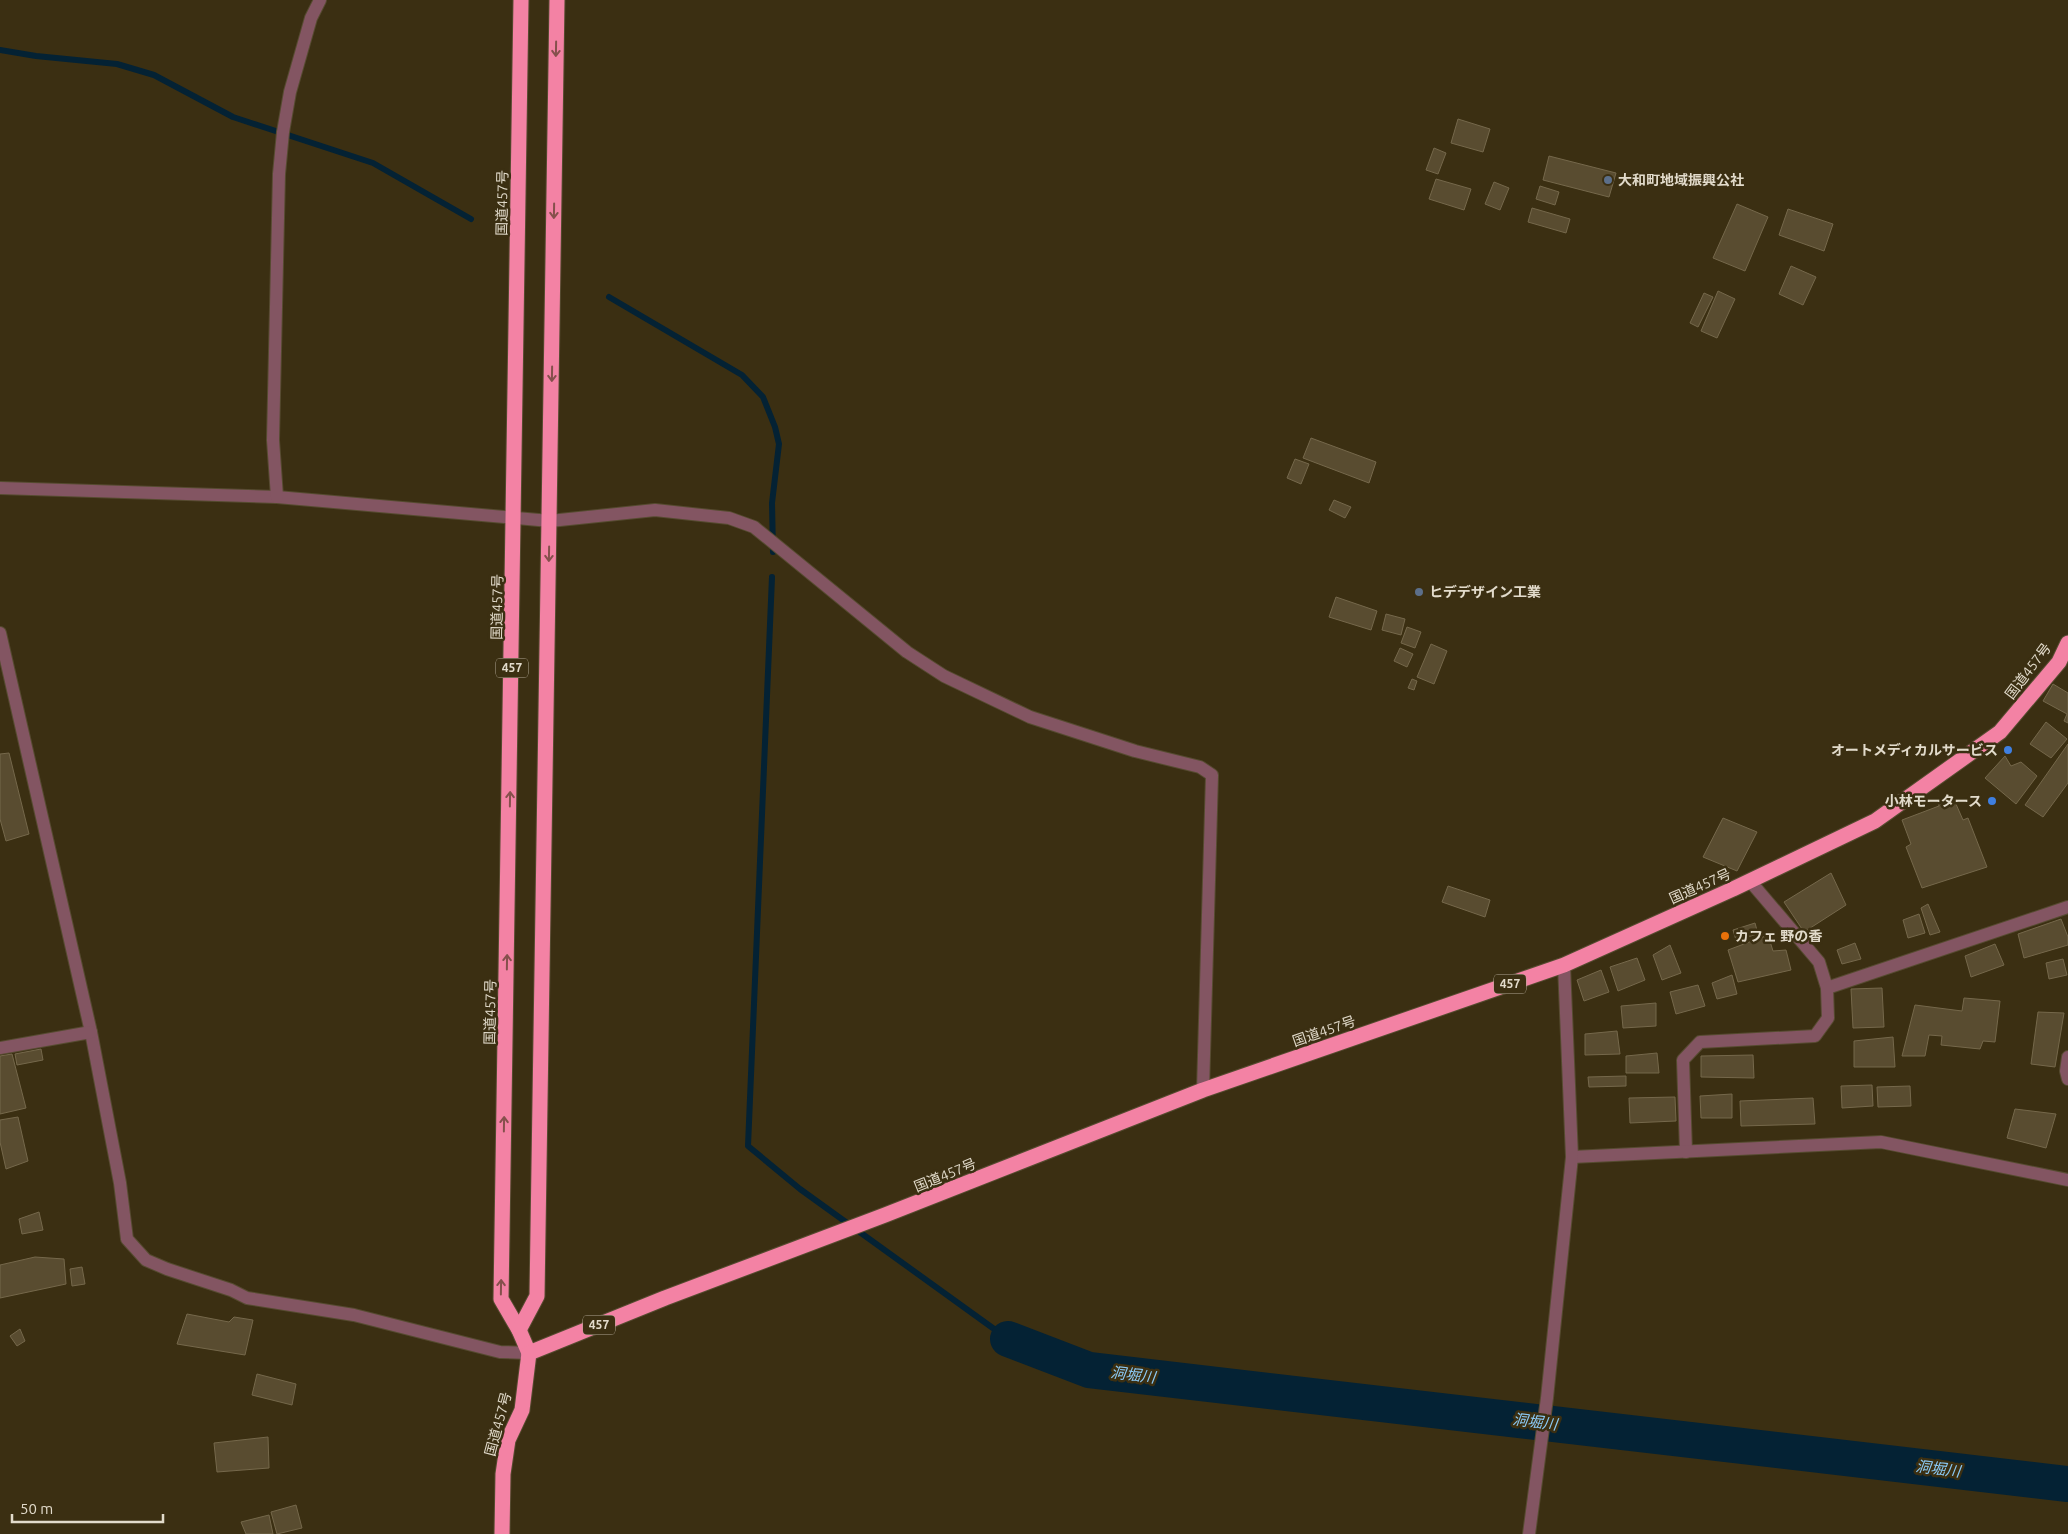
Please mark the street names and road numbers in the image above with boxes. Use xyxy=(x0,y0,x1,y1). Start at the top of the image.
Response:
street label: 国道457号 xyxy=(493,170,511,236)
street label: 国道457号 xyxy=(488,574,506,640)
street label: 国道457号 xyxy=(2002,640,2054,702)
road number: 457 xyxy=(496,658,528,678)
street label: 国道457号 xyxy=(1667,865,1733,907)
road number: 457 xyxy=(1494,974,1526,994)
street label: 国道457号 xyxy=(481,979,499,1045)
street label: 国道457号 xyxy=(1290,1013,1358,1049)
street label: 国道457号 xyxy=(912,1155,978,1195)
road number: 457 xyxy=(583,1316,615,1334)
street label: 国道457号 xyxy=(482,1390,514,1458)

